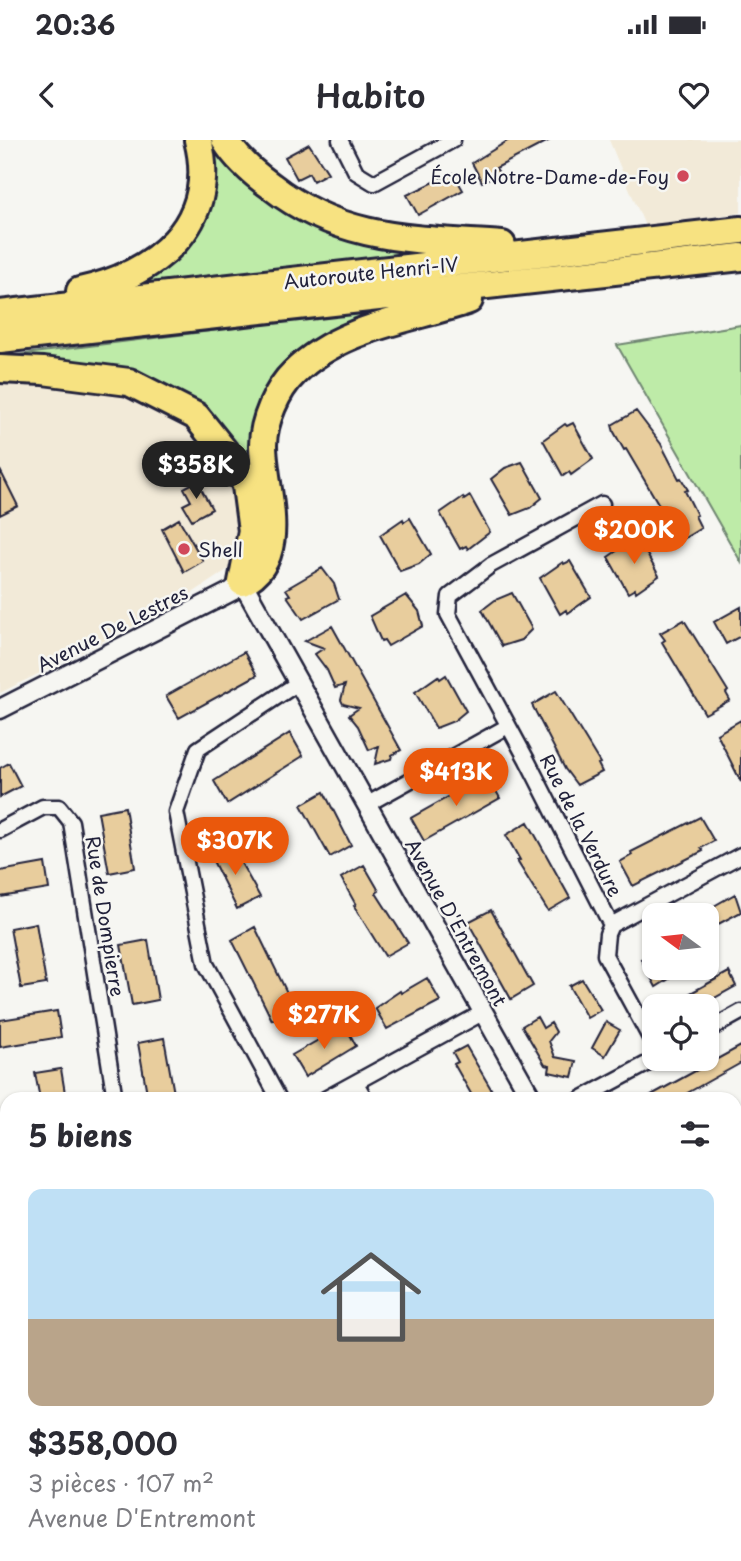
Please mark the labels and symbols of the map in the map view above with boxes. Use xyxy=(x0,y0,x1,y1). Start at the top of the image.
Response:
place label: École Notre-Dame-de-Foy xyxy=(430,162,669,190)
marker: École Notre-Dame-de-Foy xyxy=(675,168,691,184)
street label: Autoroute Henri-IV xyxy=(282,249,460,295)
pin: $358K xyxy=(147,442,245,501)
pin: $200K xyxy=(585,506,683,566)
place label: Shell xyxy=(198,535,243,563)
marker: Shell xyxy=(176,541,192,557)
street label: Avenue De Lestres xyxy=(31,578,193,678)
pin: $413K xyxy=(407,748,505,808)
street label: Rue de la Verdure xyxy=(534,749,630,901)
pin: $307K xyxy=(186,818,284,877)
street label: Avenue D'Entremont xyxy=(399,833,515,1011)
street label: Rue de Dompierre xyxy=(79,834,133,998)
north arrow xyxy=(642,903,719,980)
pin: $277K xyxy=(275,992,373,1051)

